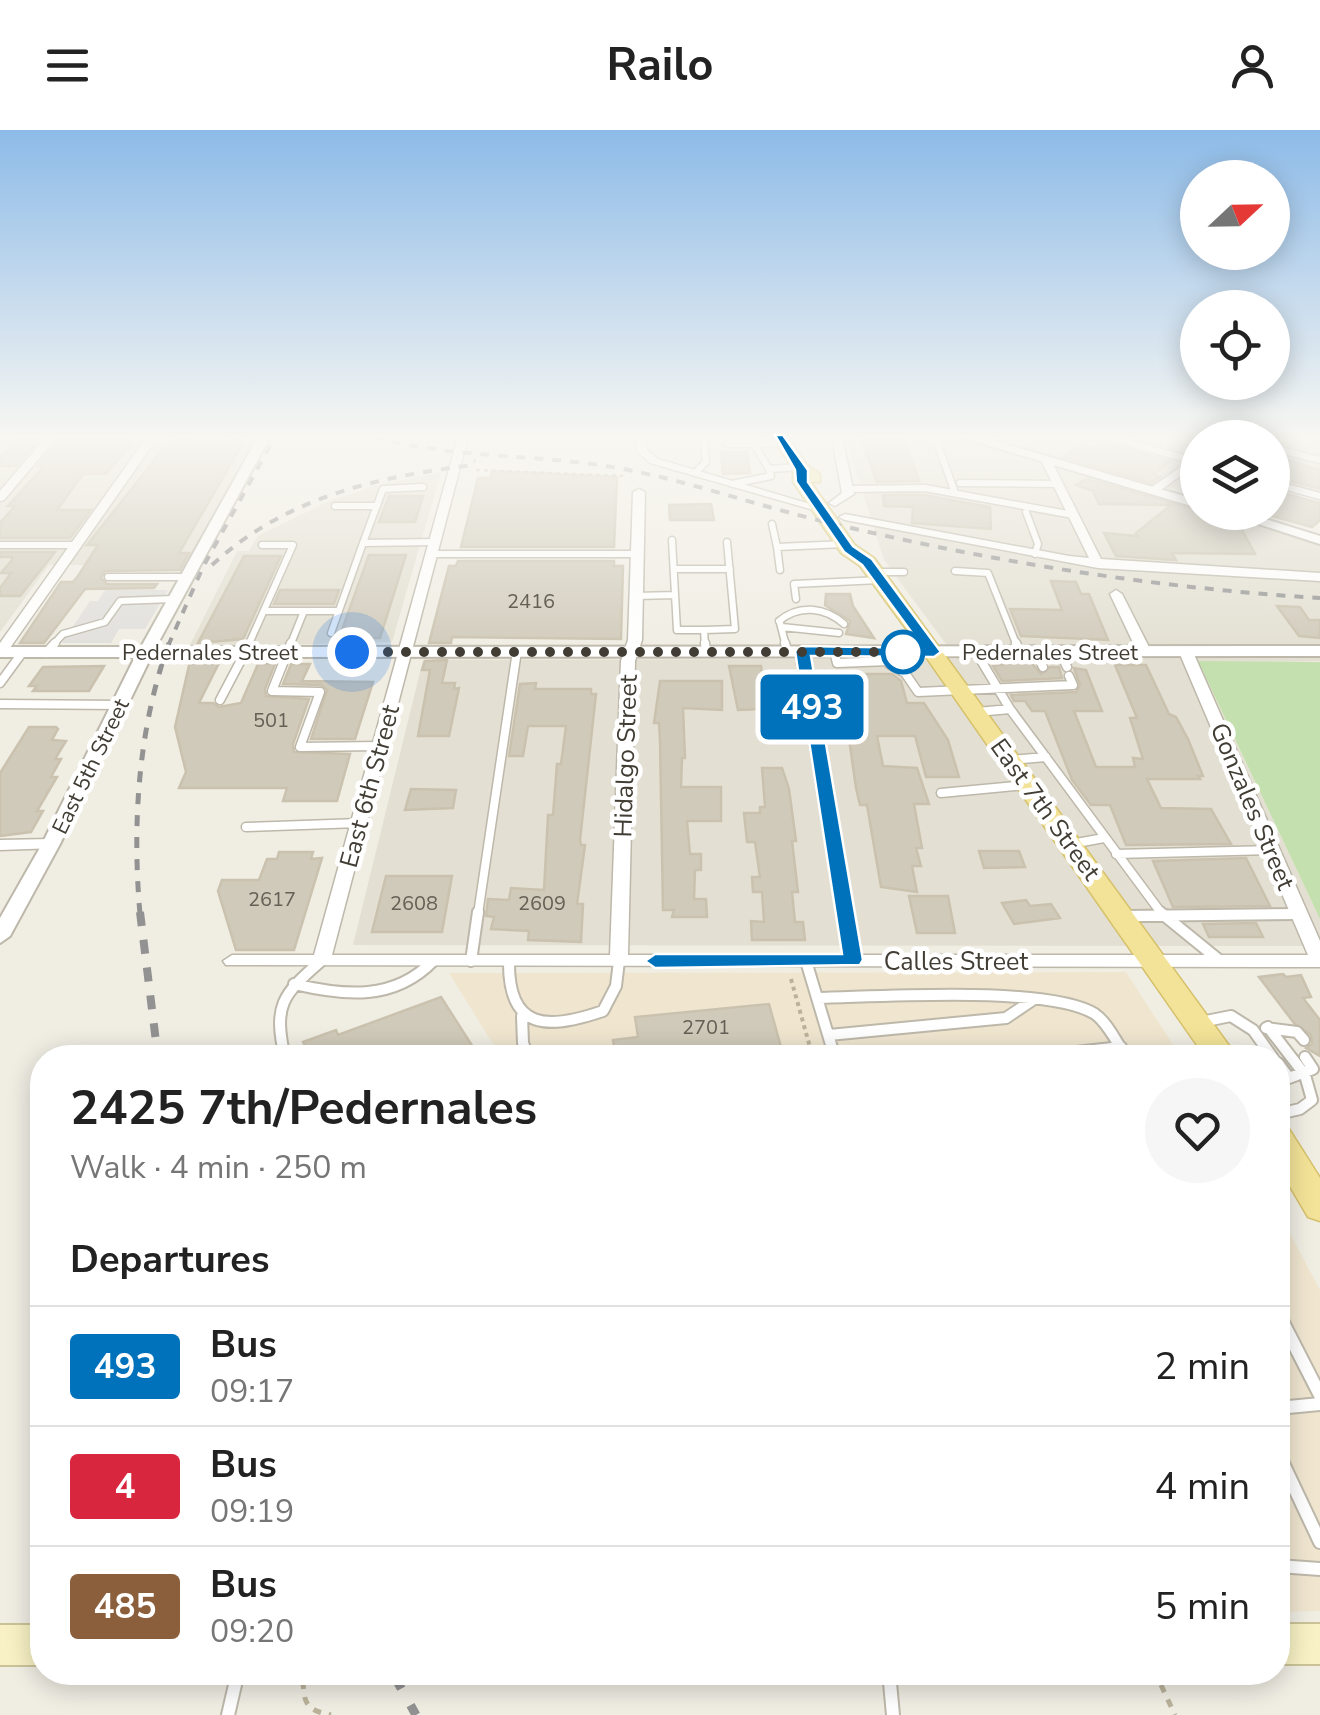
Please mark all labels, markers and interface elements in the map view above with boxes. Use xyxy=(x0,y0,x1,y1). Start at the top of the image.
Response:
text: Railo xyxy=(607,35,713,96)
icon: menu xyxy=(40,38,95,93)
icon: person xyxy=(1225,38,1280,93)
north arrow xyxy=(1180,160,1290,270)
map controls xyxy=(1180,160,1290,530)
button: locate xyxy=(1180,290,1290,400)
button: layers xyxy=(1180,420,1290,530)
house number: 2416 xyxy=(507,588,555,615)
your location xyxy=(327,627,377,677)
unlabelled marker xyxy=(882,631,924,673)
street label: Pedernales Street xyxy=(122,638,298,668)
street label: Pedernales Street xyxy=(962,638,1138,668)
street label: Hidalgo Street xyxy=(606,674,646,838)
line badge: 493 xyxy=(754,674,870,740)
text: 493 xyxy=(780,684,844,731)
street label: East 5th Street xyxy=(45,693,137,839)
street label: East 6th Street xyxy=(332,701,408,871)
house number: 501 xyxy=(253,707,289,734)
street label: Gonzales Street xyxy=(1202,718,1303,895)
street label: East 7th Street xyxy=(982,732,1108,887)
house number: 2617 xyxy=(248,886,296,913)
house number: 2608 xyxy=(390,890,438,917)
house number: 2609 xyxy=(518,890,566,917)
street label: Calles Street xyxy=(884,945,1028,979)
house number: 2701 xyxy=(682,1014,730,1041)
text: 2425 7th/Pedernales xyxy=(70,1075,537,1141)
button: heart xyxy=(1145,1078,1250,1183)
text: Walk · 4 min · 250 m xyxy=(70,1146,367,1189)
text: Departures xyxy=(70,1234,269,1285)
text: Bus xyxy=(210,1319,277,1370)
text: 2 min xyxy=(1155,1341,1250,1392)
text: 493 xyxy=(93,1343,157,1390)
text: 09:17 xyxy=(210,1370,294,1413)
text: Bus xyxy=(210,1439,277,1490)
text: 4 min xyxy=(1155,1461,1250,1512)
text: 4 xyxy=(114,1463,136,1510)
text: 09:19 xyxy=(210,1490,294,1533)
text: Bus xyxy=(210,1559,277,1610)
text: 5 min xyxy=(1155,1581,1250,1632)
text: 485 xyxy=(93,1583,157,1630)
text: 09:20 xyxy=(210,1610,294,1653)

